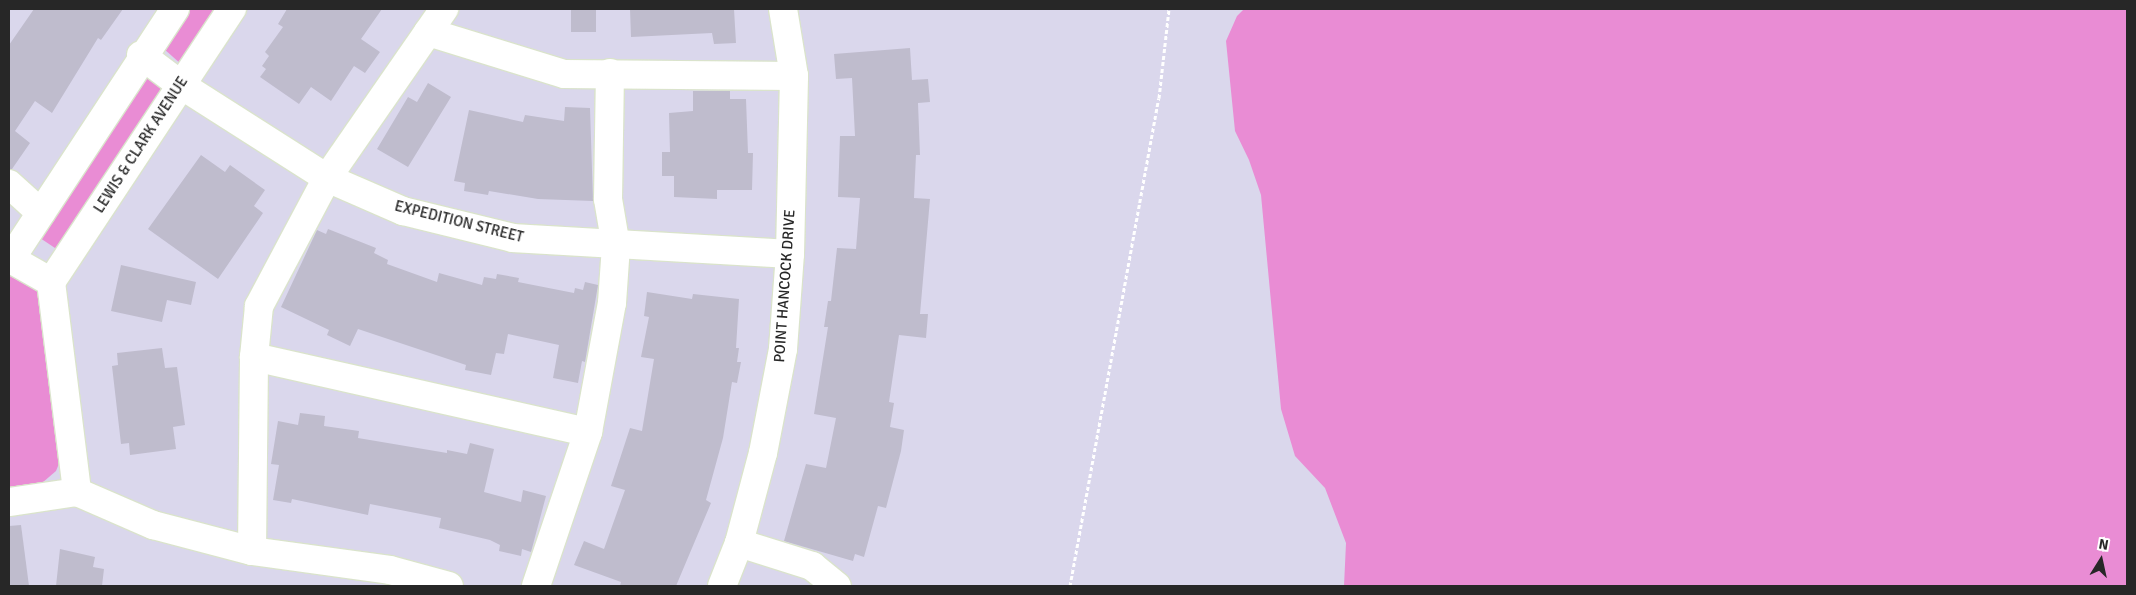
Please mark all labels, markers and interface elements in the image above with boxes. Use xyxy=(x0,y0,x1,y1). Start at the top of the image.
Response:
street label: LEWIS & CLARK AVENUE xyxy=(90,73,192,217)
street label: EXPEDITION STREET xyxy=(393,197,525,247)
street label: POINT HANCOCK DRIVE xyxy=(771,209,799,363)
north arrow xyxy=(2076,535,2126,585)
text: N xyxy=(2097,536,2110,554)

